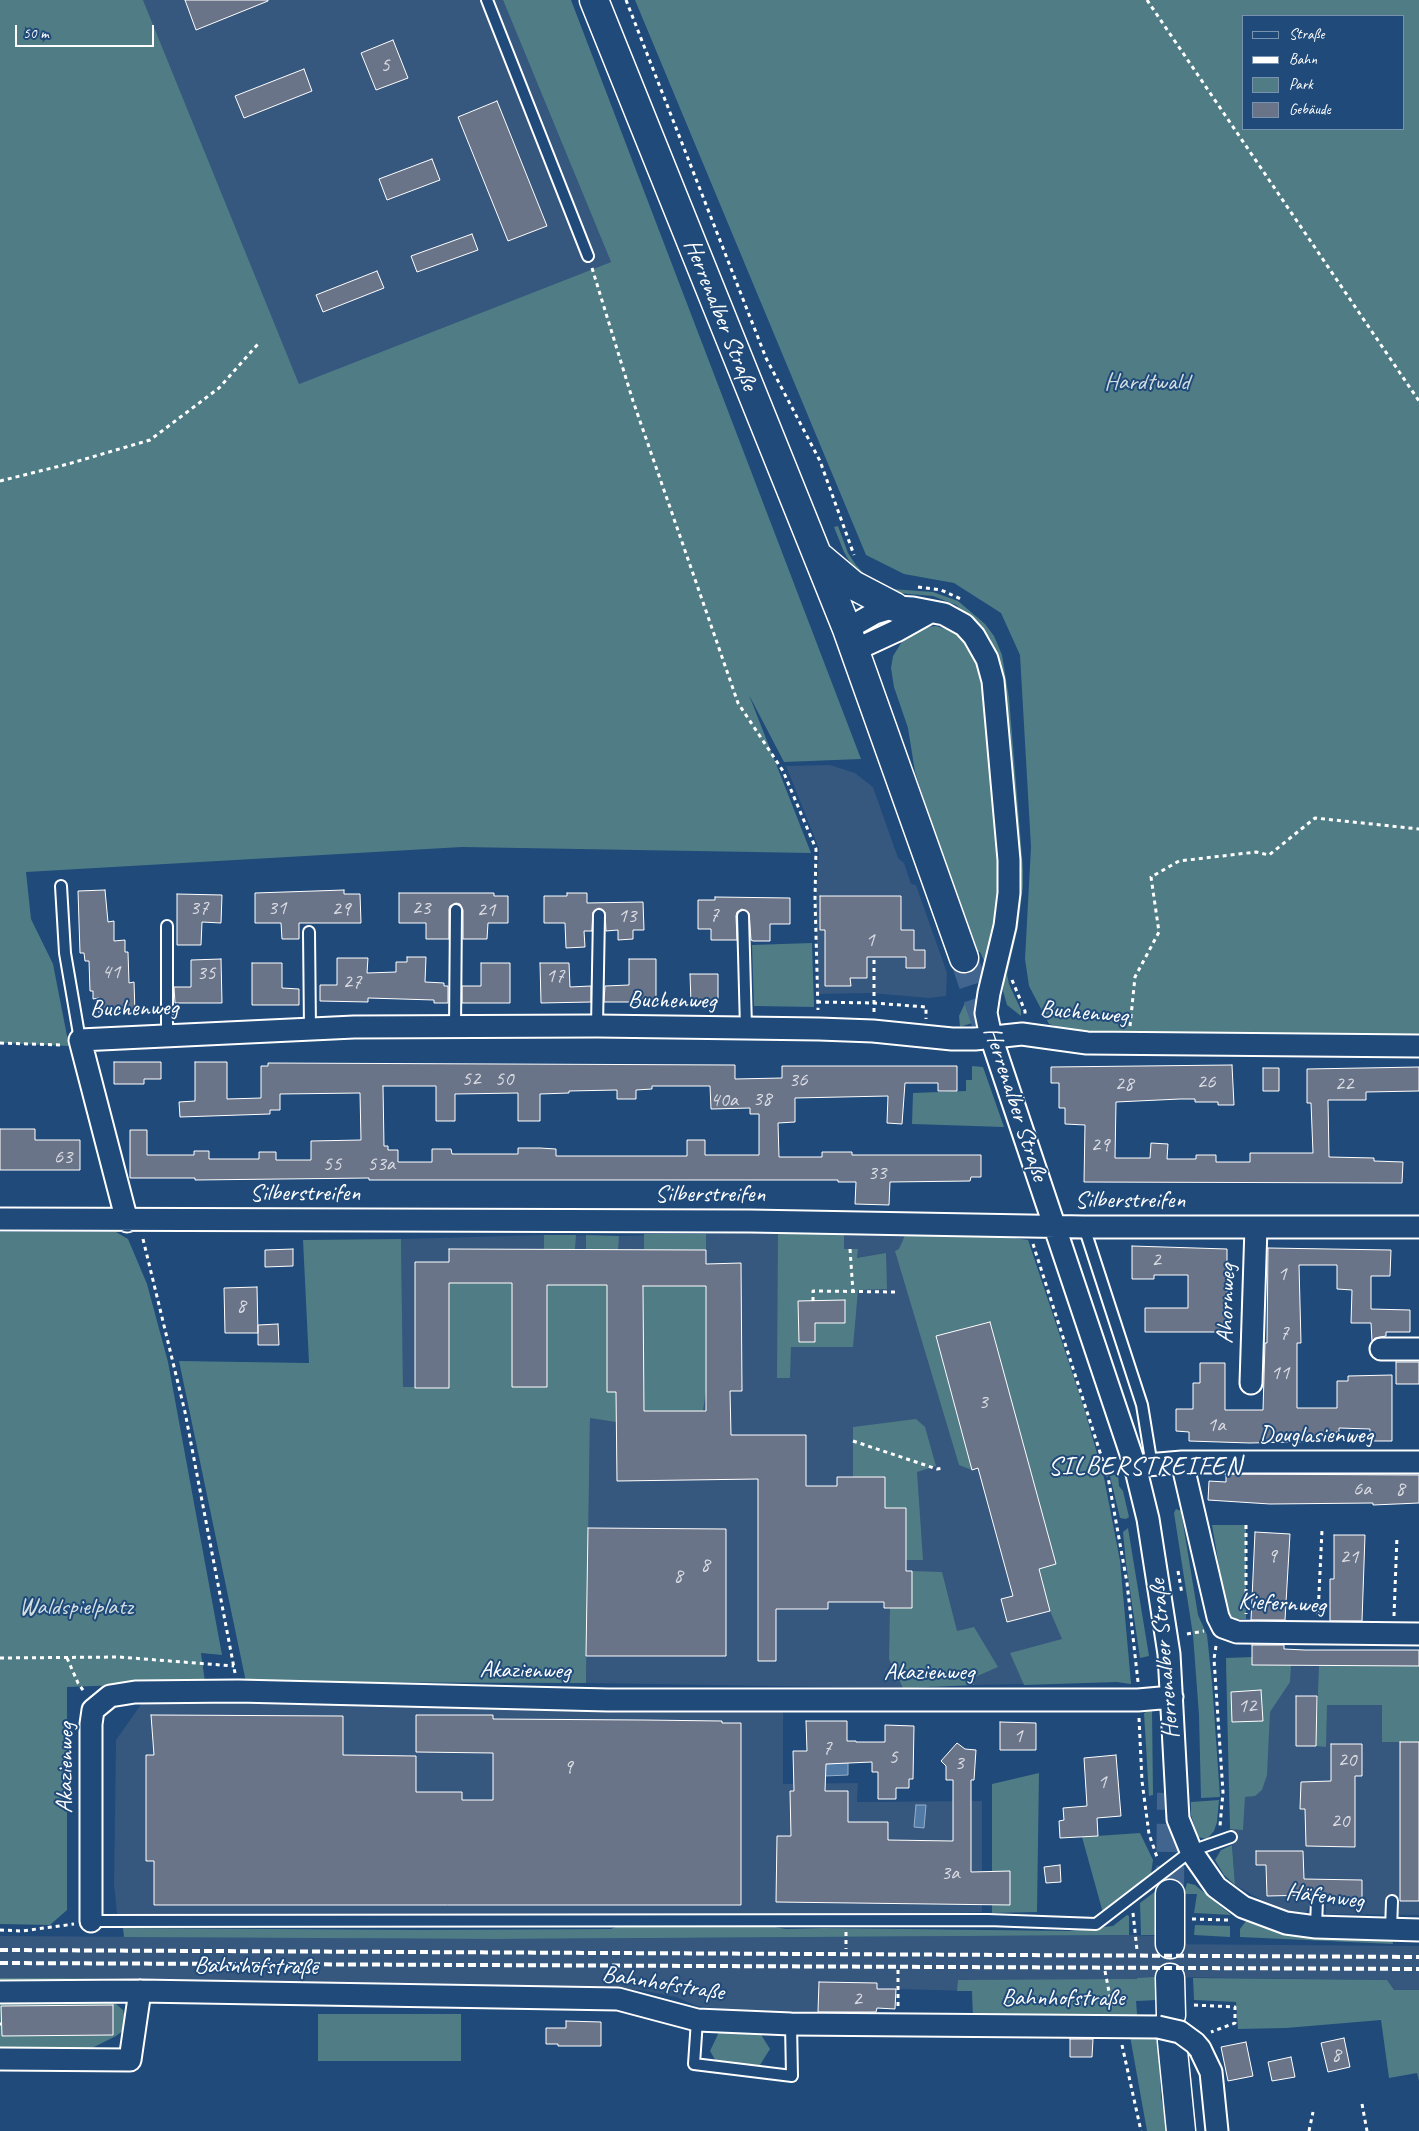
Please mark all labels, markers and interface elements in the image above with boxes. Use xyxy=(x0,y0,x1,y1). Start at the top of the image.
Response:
scale bar xyxy=(18,15,156,47)
legend xyxy=(1242,15,1404,130)
text: 50 m xyxy=(23,24,49,43)
text: Straße xyxy=(1289,25,1324,44)
text: Bahn xyxy=(1289,50,1317,69)
house number: 5 xyxy=(380,52,390,78)
text: Park xyxy=(1289,75,1313,94)
text: Gebäude xyxy=(1289,100,1331,119)
street label: Herrenalber Straße xyxy=(677,235,763,395)
park label: Hardtwald xyxy=(1104,369,1190,397)
house number: 37 xyxy=(190,895,208,921)
house number: 31 xyxy=(268,895,286,921)
house number: 23 xyxy=(412,895,430,921)
house number: 29 xyxy=(332,896,350,922)
house number: 21 xyxy=(477,897,495,923)
house number: 7 xyxy=(709,902,719,928)
house number: 13 xyxy=(618,903,636,929)
house number: 1 xyxy=(865,927,875,953)
house number: 41 xyxy=(102,959,120,985)
house number: 35 xyxy=(197,960,215,986)
house number: 17 xyxy=(546,963,564,989)
house number: 27 xyxy=(343,969,361,995)
street label: Buchenweg xyxy=(628,986,716,1016)
street label: Buchenweg xyxy=(90,994,178,1024)
street label: Buchenweg xyxy=(1039,995,1129,1031)
street label: Herrenalber Straße xyxy=(977,1023,1053,1185)
house number: 52 xyxy=(462,1066,480,1092)
house number: 50 xyxy=(495,1066,513,1092)
house number: 36 xyxy=(789,1067,807,1093)
house number: 26 xyxy=(1197,1069,1215,1095)
house number: 28 xyxy=(1115,1071,1133,1097)
house number: 22 xyxy=(1335,1071,1353,1097)
house number: 38 xyxy=(753,1086,771,1112)
house number: 40a xyxy=(710,1087,738,1113)
house number: 29 xyxy=(1091,1132,1109,1158)
house number: 63 xyxy=(54,1144,72,1170)
house number: 55 xyxy=(323,1151,341,1177)
house number: 53a xyxy=(367,1151,395,1177)
house number: 33 xyxy=(868,1160,886,1186)
street label: Silberstreifen xyxy=(250,1180,360,1208)
street label: Silberstreifen xyxy=(655,1181,765,1209)
street label: Silberstreifen xyxy=(1075,1187,1185,1215)
house number: 2 xyxy=(1151,1247,1161,1273)
house number: 1 xyxy=(1277,1261,1287,1287)
street label: Ahornweg xyxy=(1211,1264,1243,1344)
house number: 8 xyxy=(236,1293,246,1319)
house number: 7 xyxy=(1279,1320,1289,1346)
house number: 11 xyxy=(1271,1360,1289,1386)
house number: 3 xyxy=(978,1389,988,1415)
house number: 1a xyxy=(1207,1412,1225,1438)
street label: Douglasienweg xyxy=(1259,1422,1373,1450)
district label: SILBERSTREIFEN xyxy=(1048,1451,1242,1483)
house number: 6a xyxy=(1353,1476,1371,1502)
house number: 8 xyxy=(1395,1476,1405,1502)
house number: 9 xyxy=(1267,1543,1277,1569)
house number: 21 xyxy=(1340,1544,1358,1570)
house number: 8 xyxy=(700,1552,710,1578)
house number: 8 xyxy=(673,1563,683,1589)
street label: Herrenalber Straße xyxy=(1144,1578,1186,1740)
street label: Kiefernweg xyxy=(1238,1587,1326,1621)
park label: Waldspielplatz xyxy=(19,1594,133,1622)
street label: Akazienweg xyxy=(479,1656,571,1686)
street label: Akazienweg xyxy=(884,1659,974,1687)
house number: 12 xyxy=(1238,1693,1256,1719)
street label: Akazienweg xyxy=(51,1722,81,1814)
house number: 1 xyxy=(1013,1723,1023,1749)
house number: 7 xyxy=(822,1735,832,1761)
house number: 5 xyxy=(888,1744,898,1770)
house number: 20 xyxy=(1338,1747,1356,1773)
house number: 3 xyxy=(954,1750,964,1776)
house number: 9 xyxy=(563,1754,573,1780)
house number: 1 xyxy=(1097,1769,1107,1795)
house number: 20 xyxy=(1331,1808,1349,1834)
house number: 3a xyxy=(941,1860,959,1886)
street label: Häfenweg xyxy=(1284,1878,1366,1916)
street label: Bahnhofstraße xyxy=(194,1952,318,1982)
street label: Bahnhofstraße xyxy=(600,1960,726,2008)
street label: Bahnhofstraße xyxy=(1001,1985,1125,2013)
house number: 2 xyxy=(852,1986,862,2012)
house number: 8 xyxy=(1331,2042,1341,2068)

